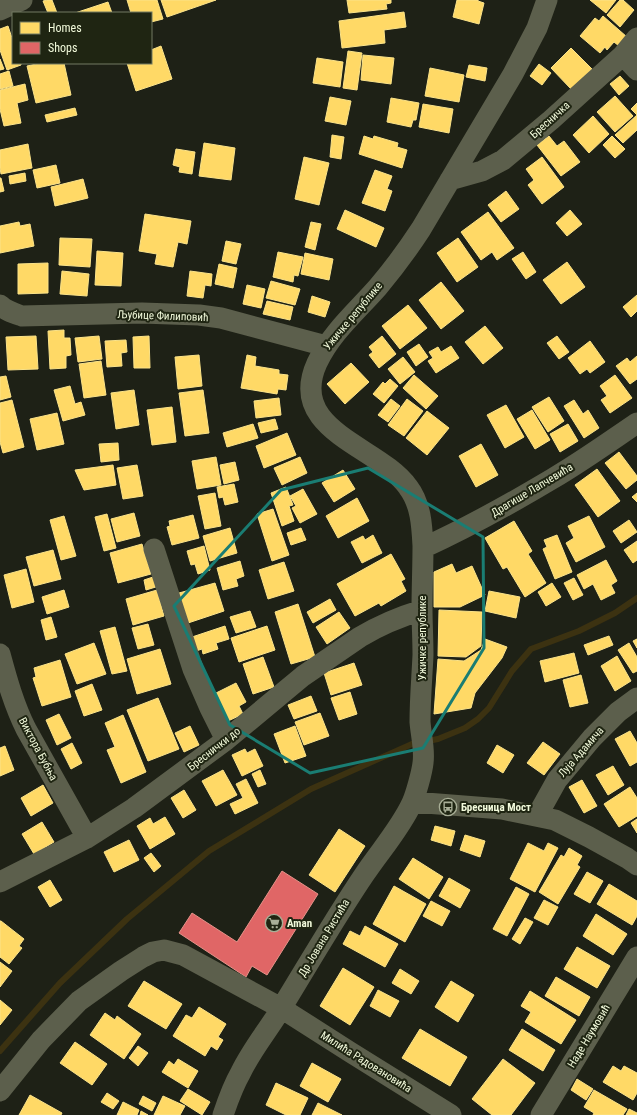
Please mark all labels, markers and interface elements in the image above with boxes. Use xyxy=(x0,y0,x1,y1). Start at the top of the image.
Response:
legend xyxy=(12,12,152,64)
text: Homes xyxy=(48,21,82,35)
text: Shops xyxy=(48,41,77,55)
street label: Бресничка xyxy=(528,99,572,141)
street label: Ужичке републике xyxy=(321,279,385,353)
street label: Љубице Филиповић xyxy=(117,308,209,324)
street label: Драгише Лапчевића xyxy=(489,460,575,520)
street label: Ужичке републике xyxy=(416,596,429,680)
street label: Виктора Бубња xyxy=(16,715,60,783)
street label: Бреснички до xyxy=(185,724,243,774)
street label: Луја Адамича xyxy=(556,724,606,780)
bus stop icon: Бресница Мост xyxy=(438,797,458,817)
place label: Бресница Мост xyxy=(461,801,531,814)
street label: Др Јована Ристића xyxy=(296,897,352,979)
supermarket icon: Aman xyxy=(264,913,284,933)
place label: Aman xyxy=(287,917,312,930)
street label: Наде Наумовић xyxy=(565,1002,613,1070)
street label: Милића Радовановића xyxy=(318,1029,414,1095)

